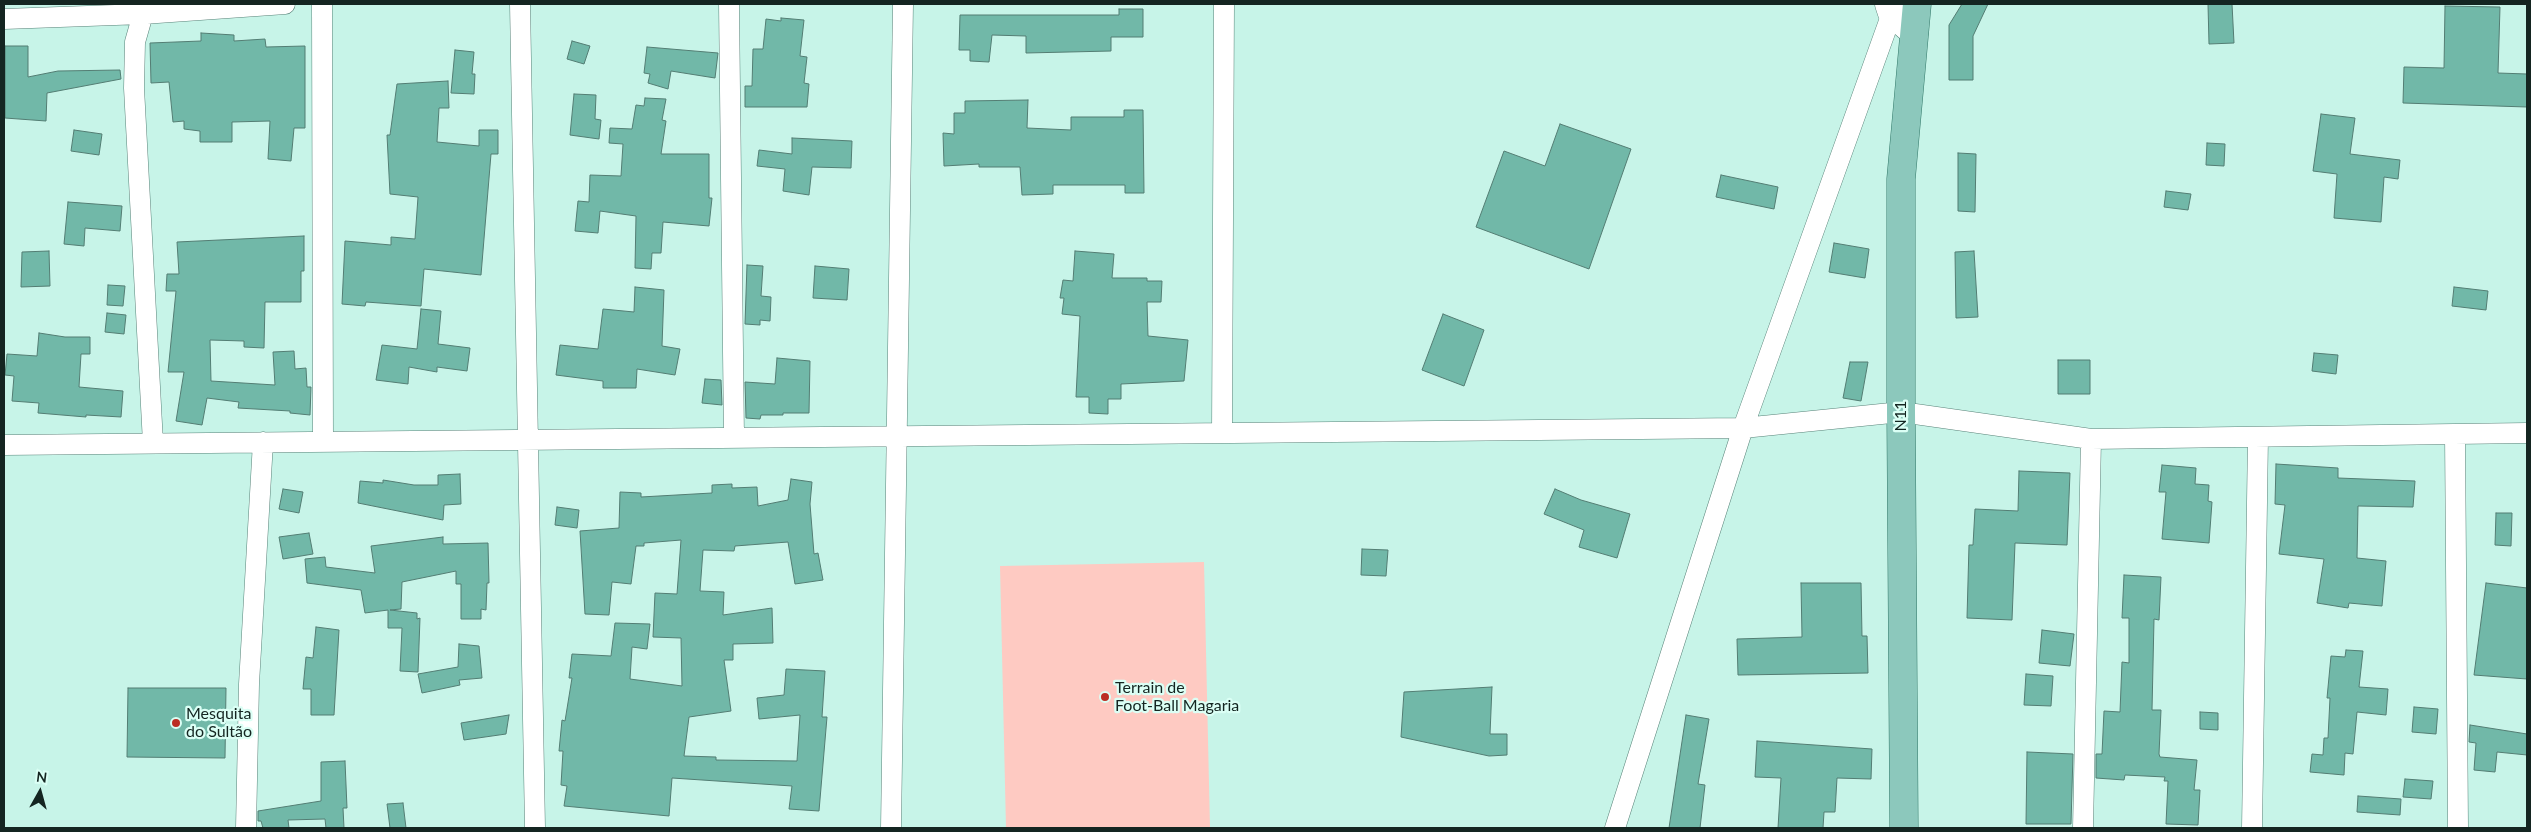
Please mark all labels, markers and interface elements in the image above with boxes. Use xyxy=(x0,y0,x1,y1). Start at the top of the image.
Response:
street label: N11 xyxy=(1891,401,1911,431)
place label: Terrain de Foot-Ball Magaria xyxy=(1115,678,1239,716)
marker: Terrain de Foot-Ball Magaria xyxy=(1099,691,1111,703)
place label: Mesquita do Sultão xyxy=(186,704,252,742)
marker: Mesquita do Sultão xyxy=(170,717,182,729)
north arrow xyxy=(15,767,65,817)
text: N xyxy=(35,768,48,786)

